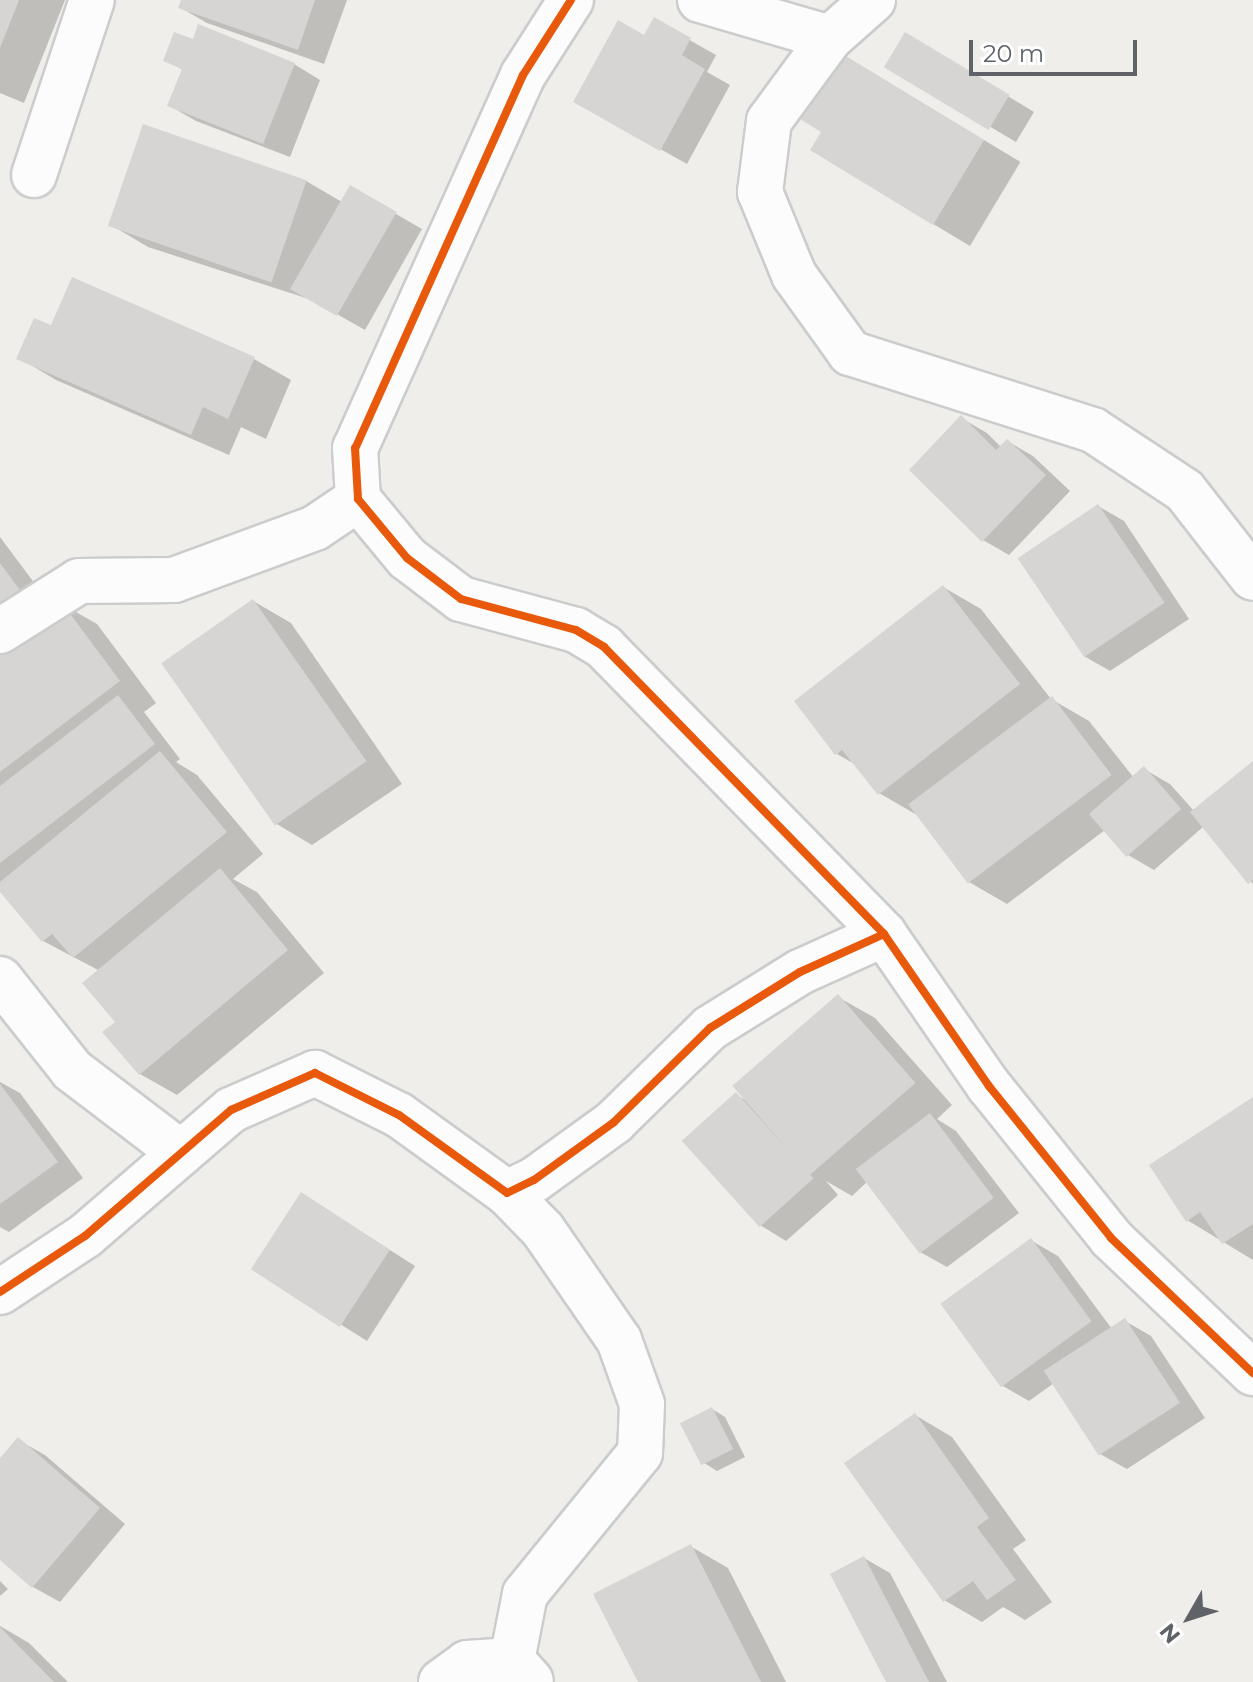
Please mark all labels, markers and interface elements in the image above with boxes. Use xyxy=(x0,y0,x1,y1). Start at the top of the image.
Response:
scale bar xyxy=(973,24,1141,74)
text: 20 m xyxy=(983,39,1044,68)
north arrow xyxy=(1149,1578,1229,1658)
text: N xyxy=(1154,1618,1186,1649)

